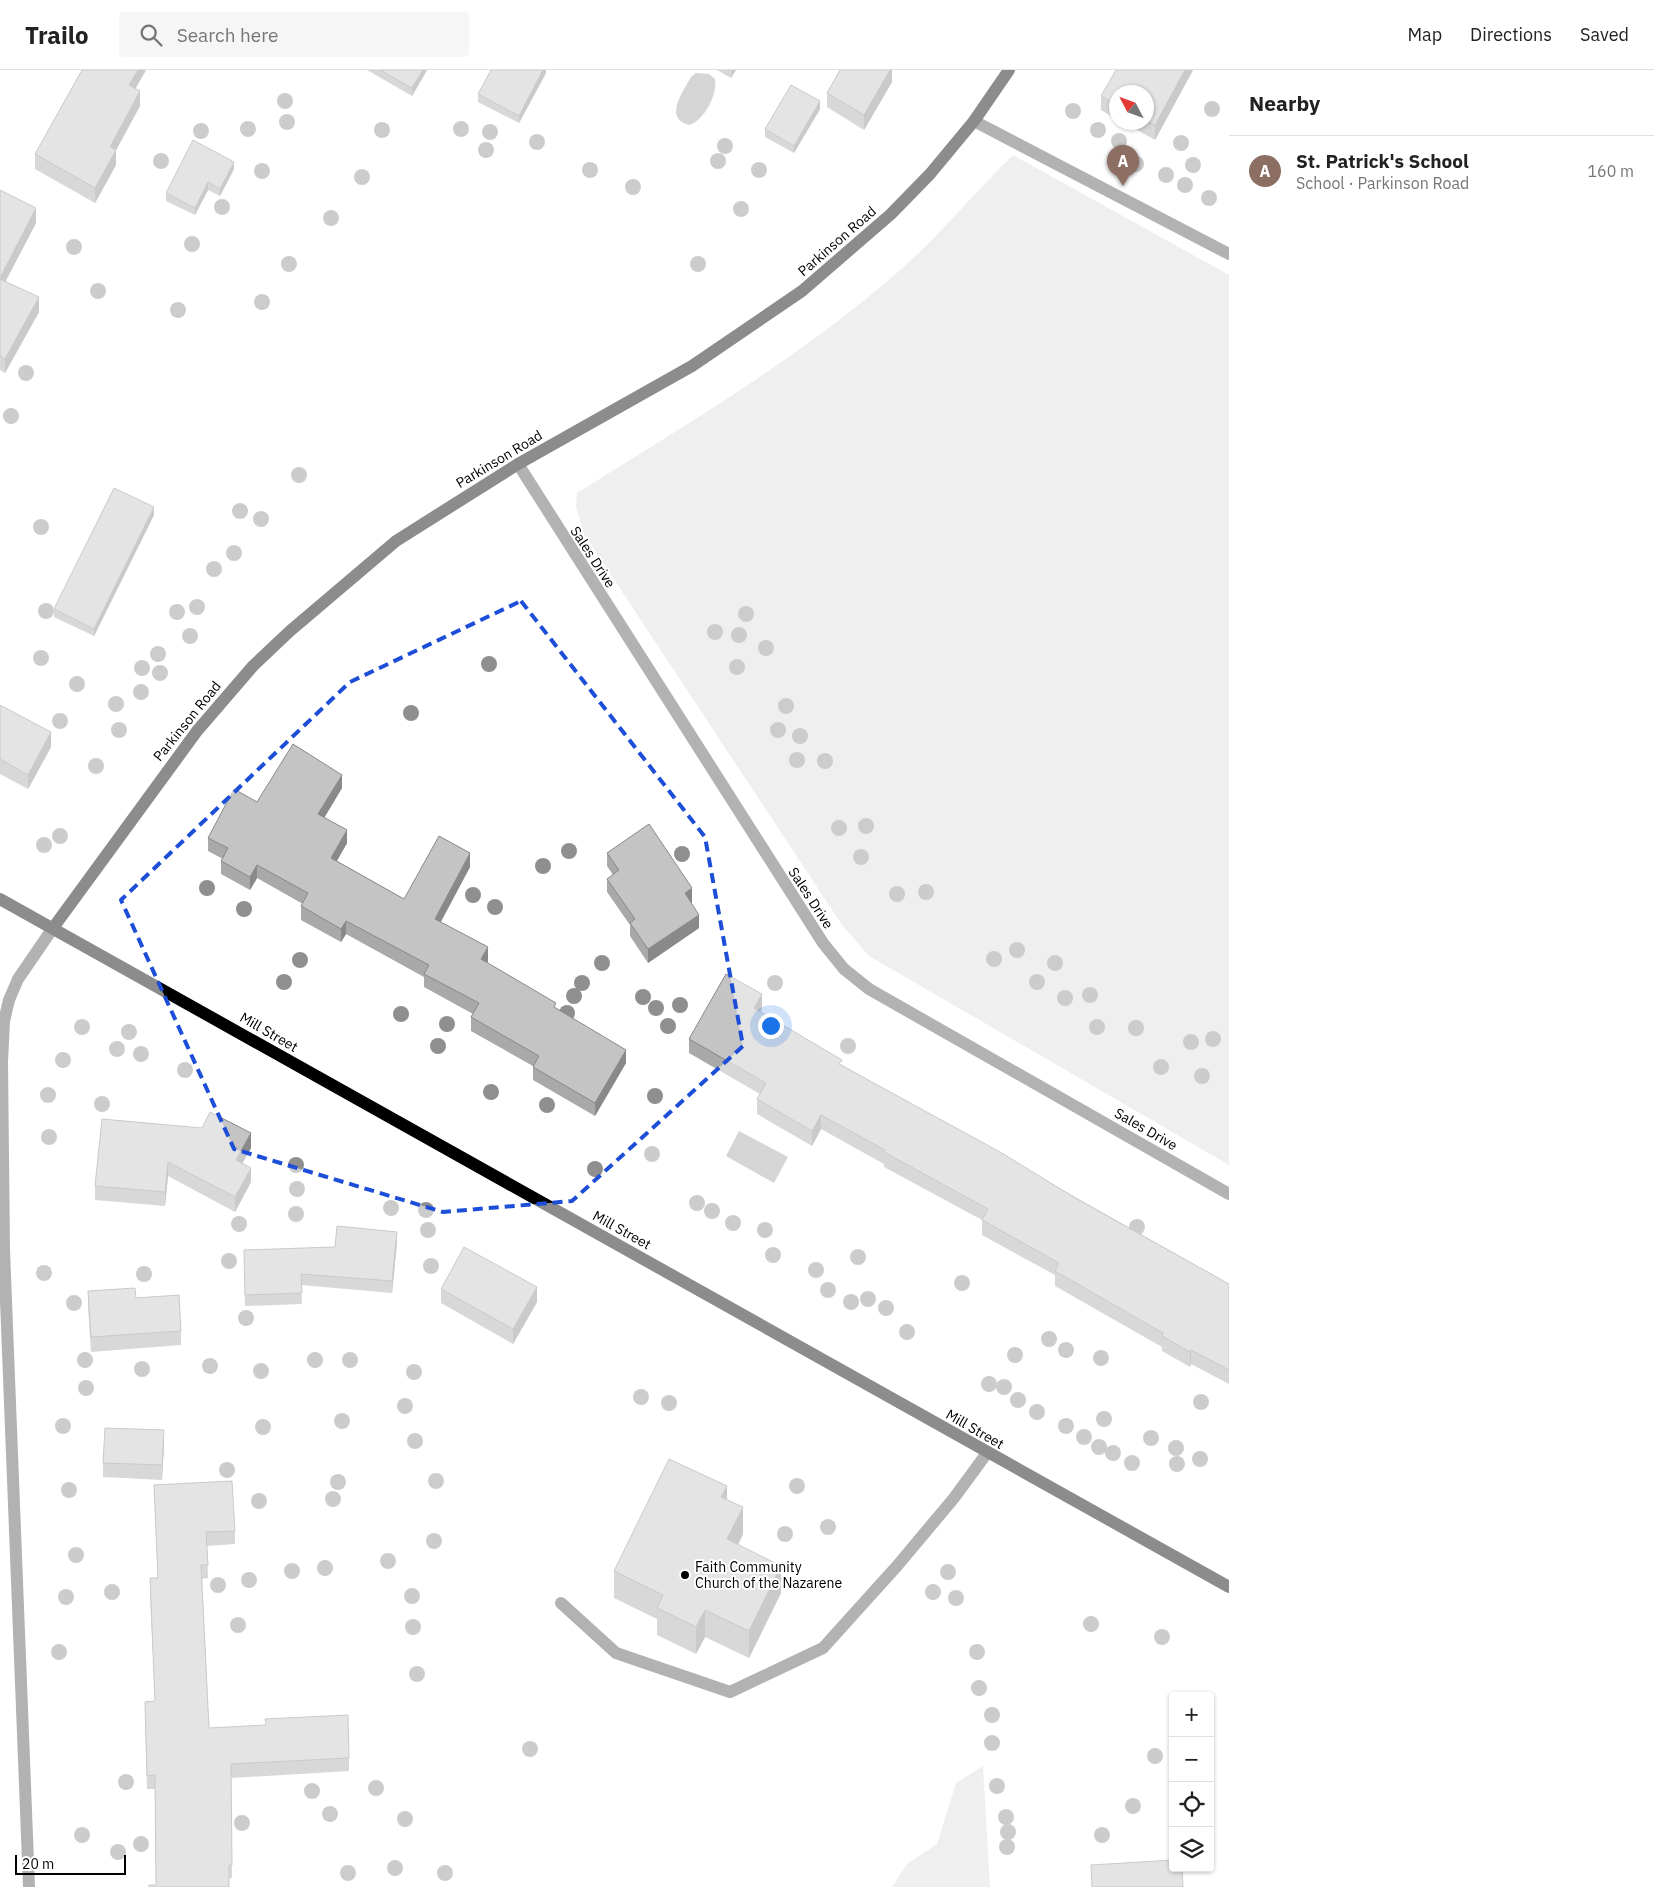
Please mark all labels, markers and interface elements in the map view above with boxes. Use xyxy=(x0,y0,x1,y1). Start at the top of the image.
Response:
search box xyxy=(119,12,469,57)
text: Trailo xyxy=(25,19,89,51)
icon: search xyxy=(137,21,165,49)
text: Search here xyxy=(177,23,278,47)
text: Map xyxy=(1407,23,1442,46)
text: Directions xyxy=(1470,23,1552,46)
text: Saved xyxy=(1580,23,1629,46)
north arrow xyxy=(1109,85,1154,130)
text: Nearby xyxy=(1249,89,1320,117)
pin: A xyxy=(1107,145,1139,186)
text: St. Patrick's School xyxy=(1296,149,1469,173)
text: A xyxy=(1260,161,1270,181)
text: 160 m xyxy=(1587,161,1634,181)
text: School · Parkinson Road xyxy=(1296,173,1469,193)
street label: Parkinson Road xyxy=(794,202,880,280)
street label: Parkinson Road xyxy=(452,426,546,492)
street label: Sales Drive xyxy=(566,523,620,591)
street label: Parkinson Road xyxy=(149,677,225,765)
street label: Sales Drive xyxy=(784,864,838,932)
street label: Mill Street xyxy=(237,1008,301,1056)
your location xyxy=(758,1013,784,1039)
street label: Sales Drive xyxy=(1111,1104,1181,1154)
street label: Mill Street xyxy=(590,1207,654,1253)
street label: Mill Street xyxy=(943,1405,1007,1453)
place label: Faith Community Church of the Nazarene xyxy=(695,1558,842,1592)
marker: Faith Community Church of the Nazarene xyxy=(679,1569,691,1581)
map controls xyxy=(1169,1692,1214,1872)
button: + xyxy=(1169,1692,1214,1737)
button: − xyxy=(1169,1737,1214,1782)
button: locate xyxy=(1169,1782,1214,1827)
button: layers xyxy=(1169,1827,1214,1872)
scale bar xyxy=(15,1852,126,1875)
text: 20 m xyxy=(22,1855,54,1873)

